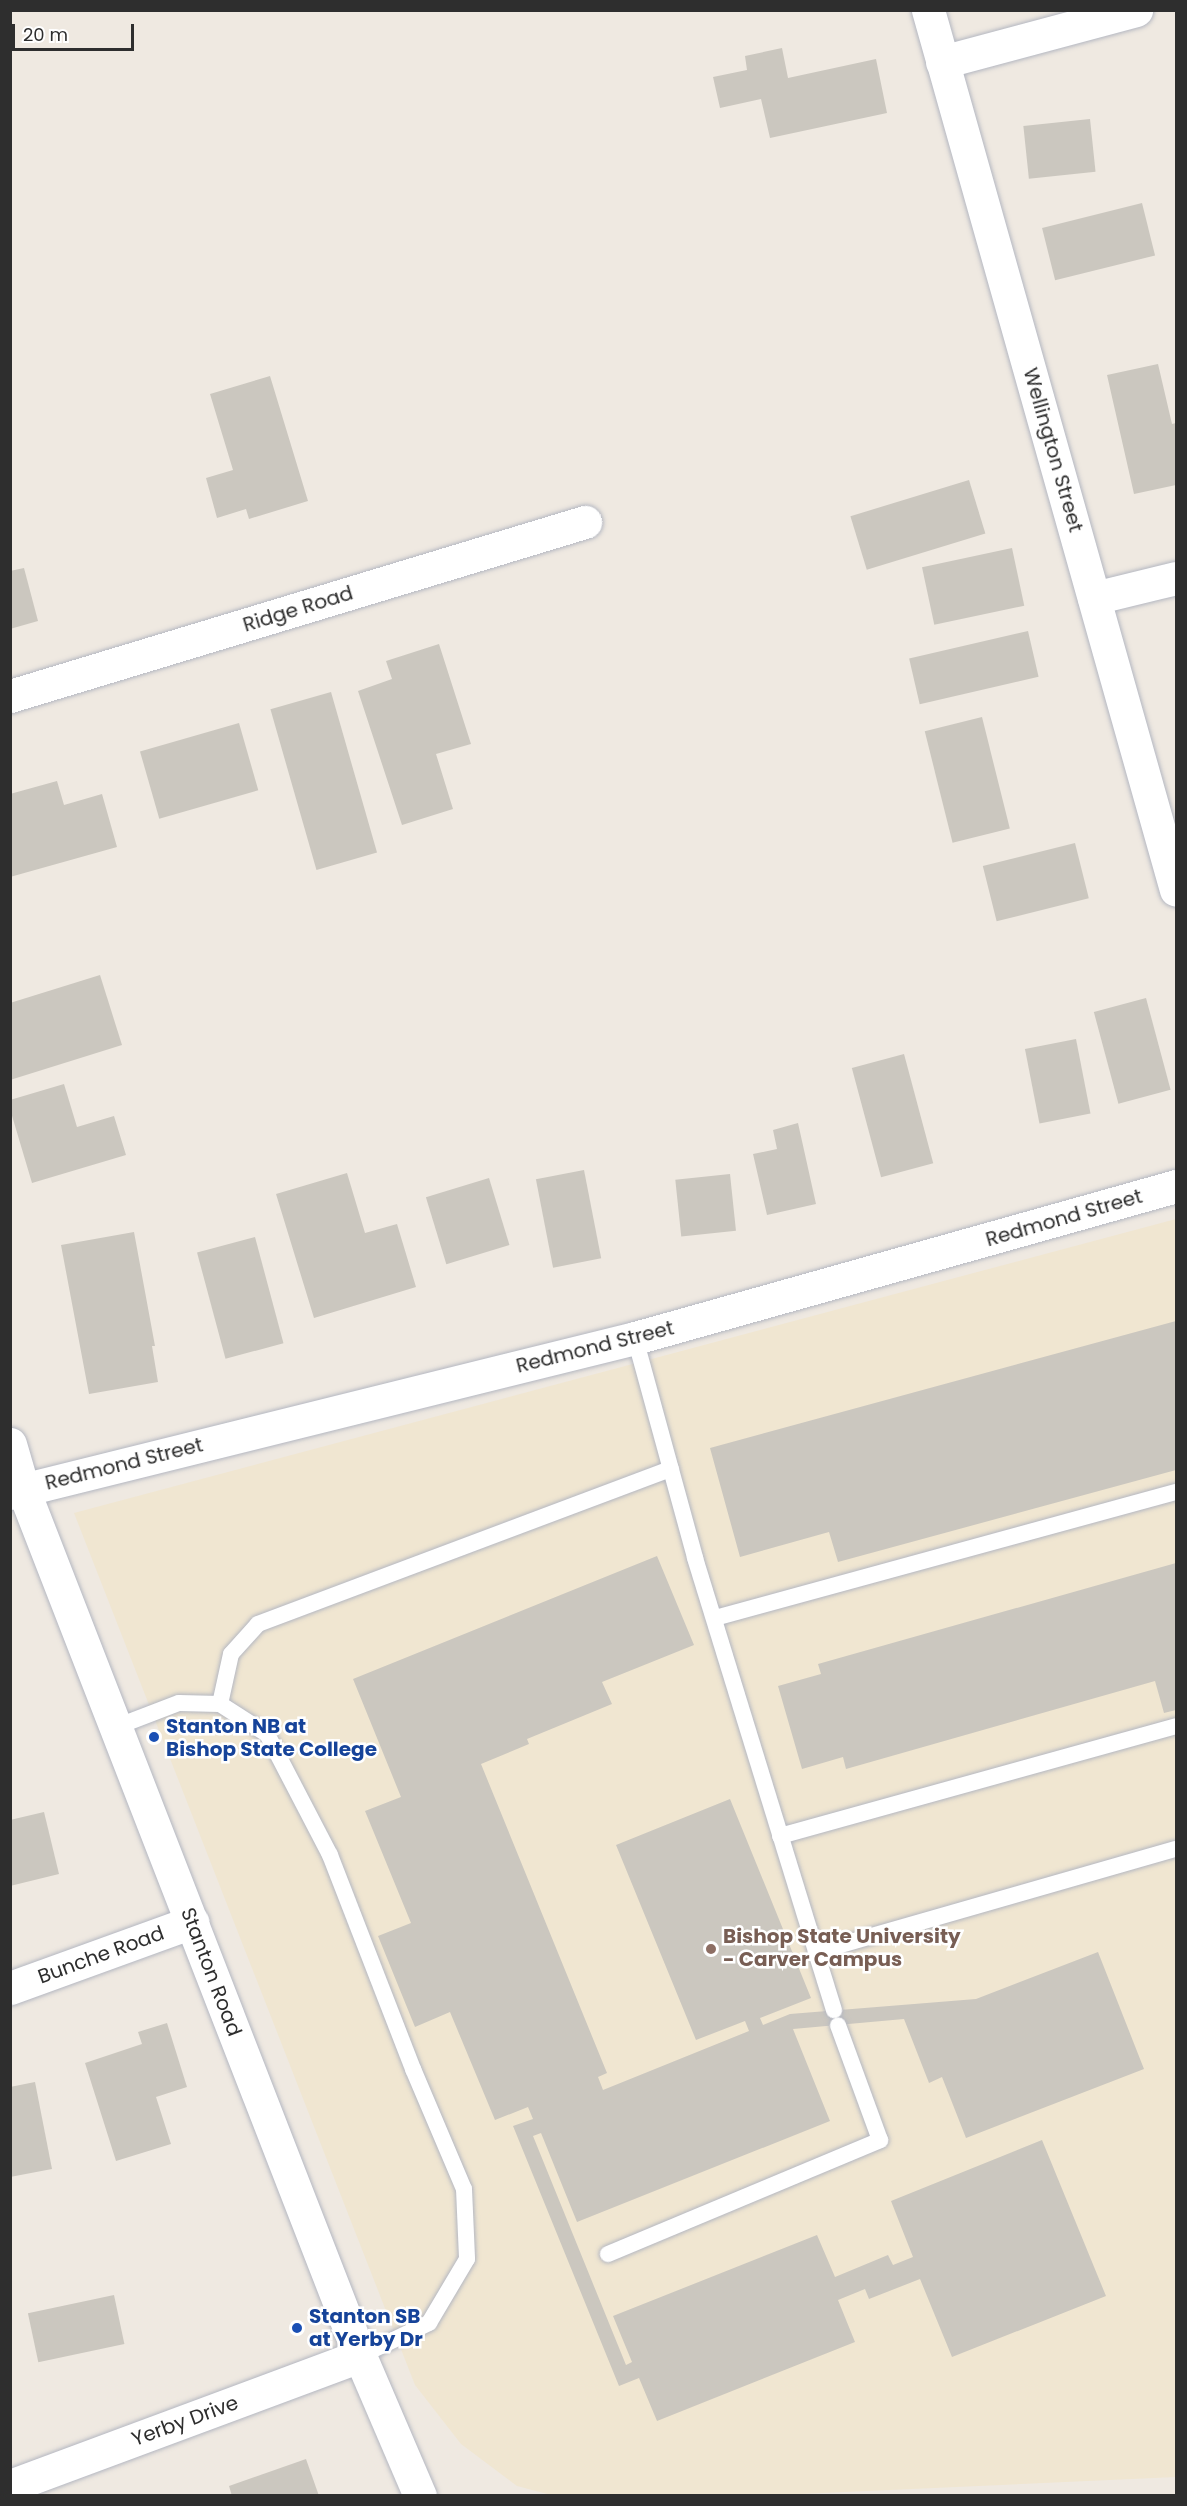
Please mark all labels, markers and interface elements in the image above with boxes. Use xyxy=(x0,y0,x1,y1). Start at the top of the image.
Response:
scale bar xyxy=(15,12,136,50)
text: 20 m xyxy=(23,22,68,47)
street label: Wellington Street xyxy=(1018,365,1088,535)
street label: Ridge Road xyxy=(240,581,356,637)
street label: Redmond Street xyxy=(983,1184,1145,1252)
street label: Redmond Street xyxy=(514,1316,676,1378)
street label: Redmond Street xyxy=(43,1433,205,1495)
place label: Stanton NB at Bishop State College xyxy=(166,1714,377,1761)
marker: Stanton NB at Bishop State College xyxy=(147,1730,161,1744)
street label: Stanton Road xyxy=(176,1904,246,2040)
street label: Bunche Road xyxy=(35,1921,167,1989)
place label: Bishop State University - Carver Campus xyxy=(723,1925,961,1972)
marker: Bishop State University - Carver Campus xyxy=(704,1942,718,1956)
place label: Stanton SB at Yerby Dr xyxy=(309,2304,423,2351)
marker: Stanton SB at Yerby Dr xyxy=(290,2321,304,2335)
street label: Yerby Drive xyxy=(128,2391,242,2451)

